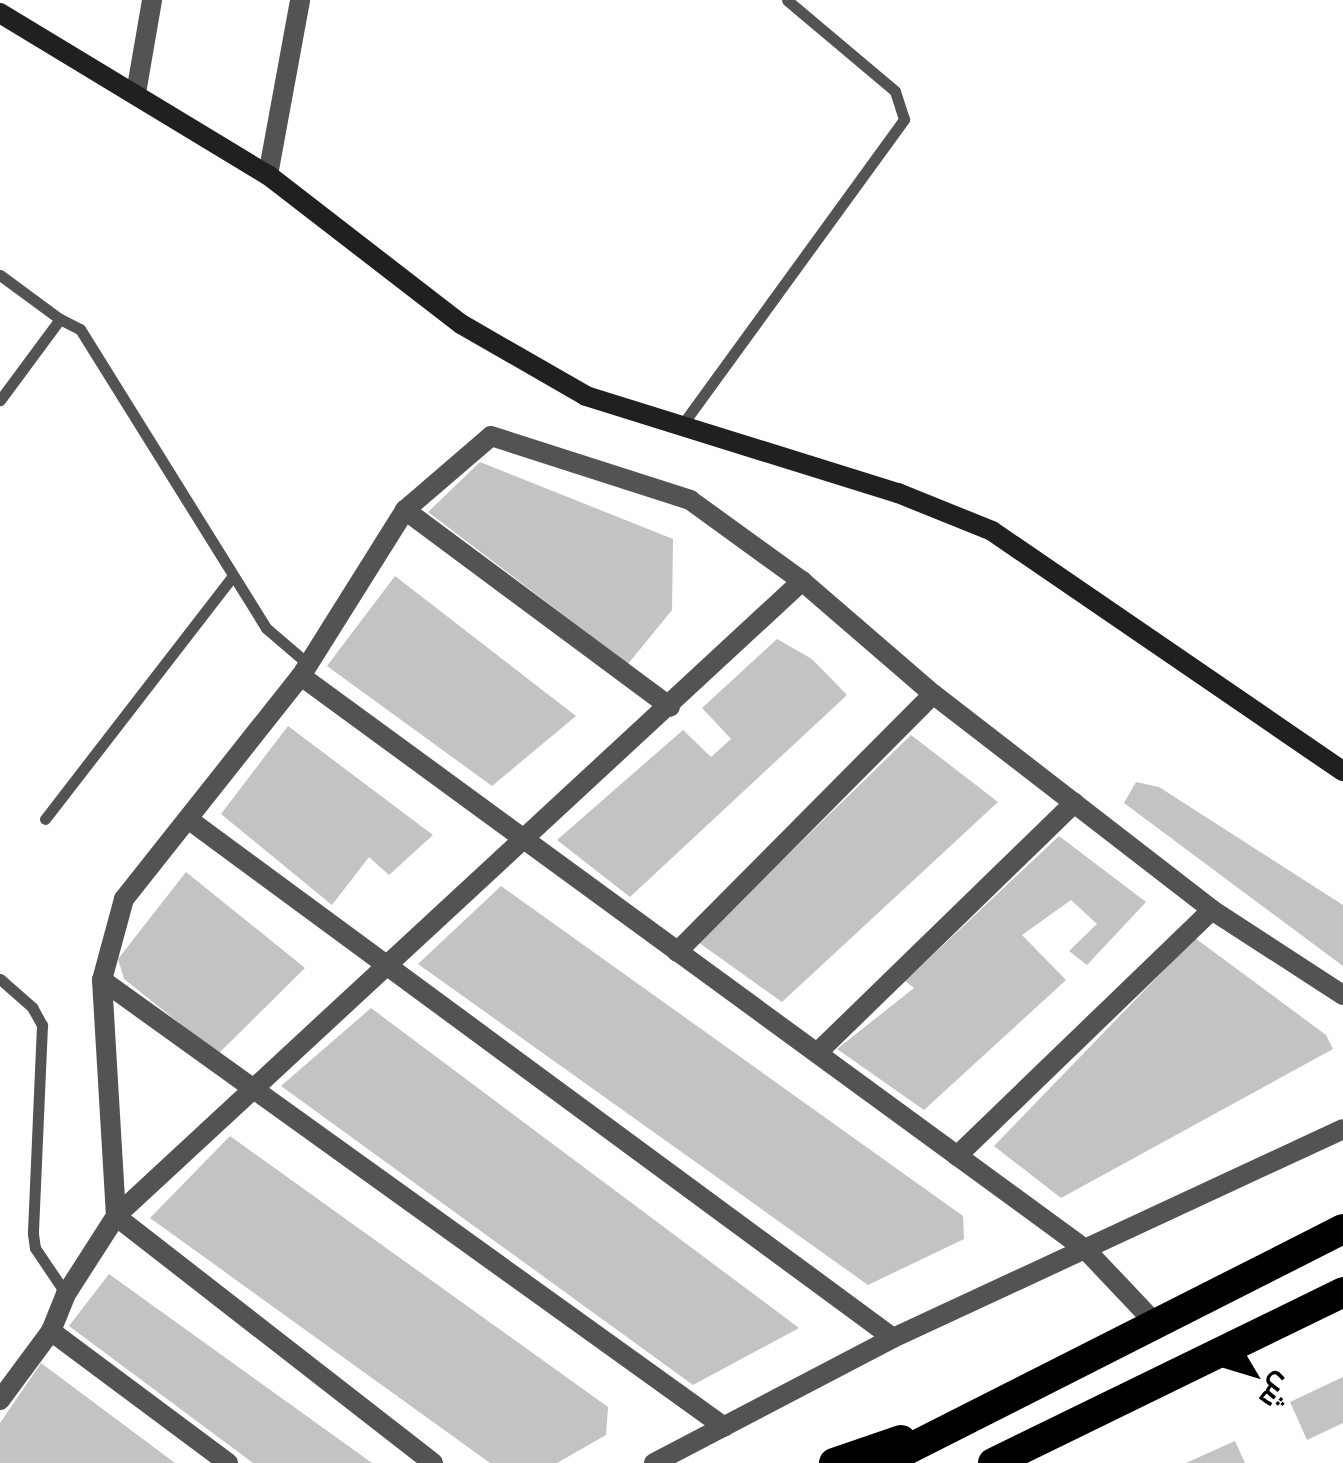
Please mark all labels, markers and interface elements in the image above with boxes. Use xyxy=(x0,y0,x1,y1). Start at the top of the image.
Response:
north arrow xyxy=(1203,1323,1303,1423)
text: ش xyxy=(1253,1367,1300,1415)

